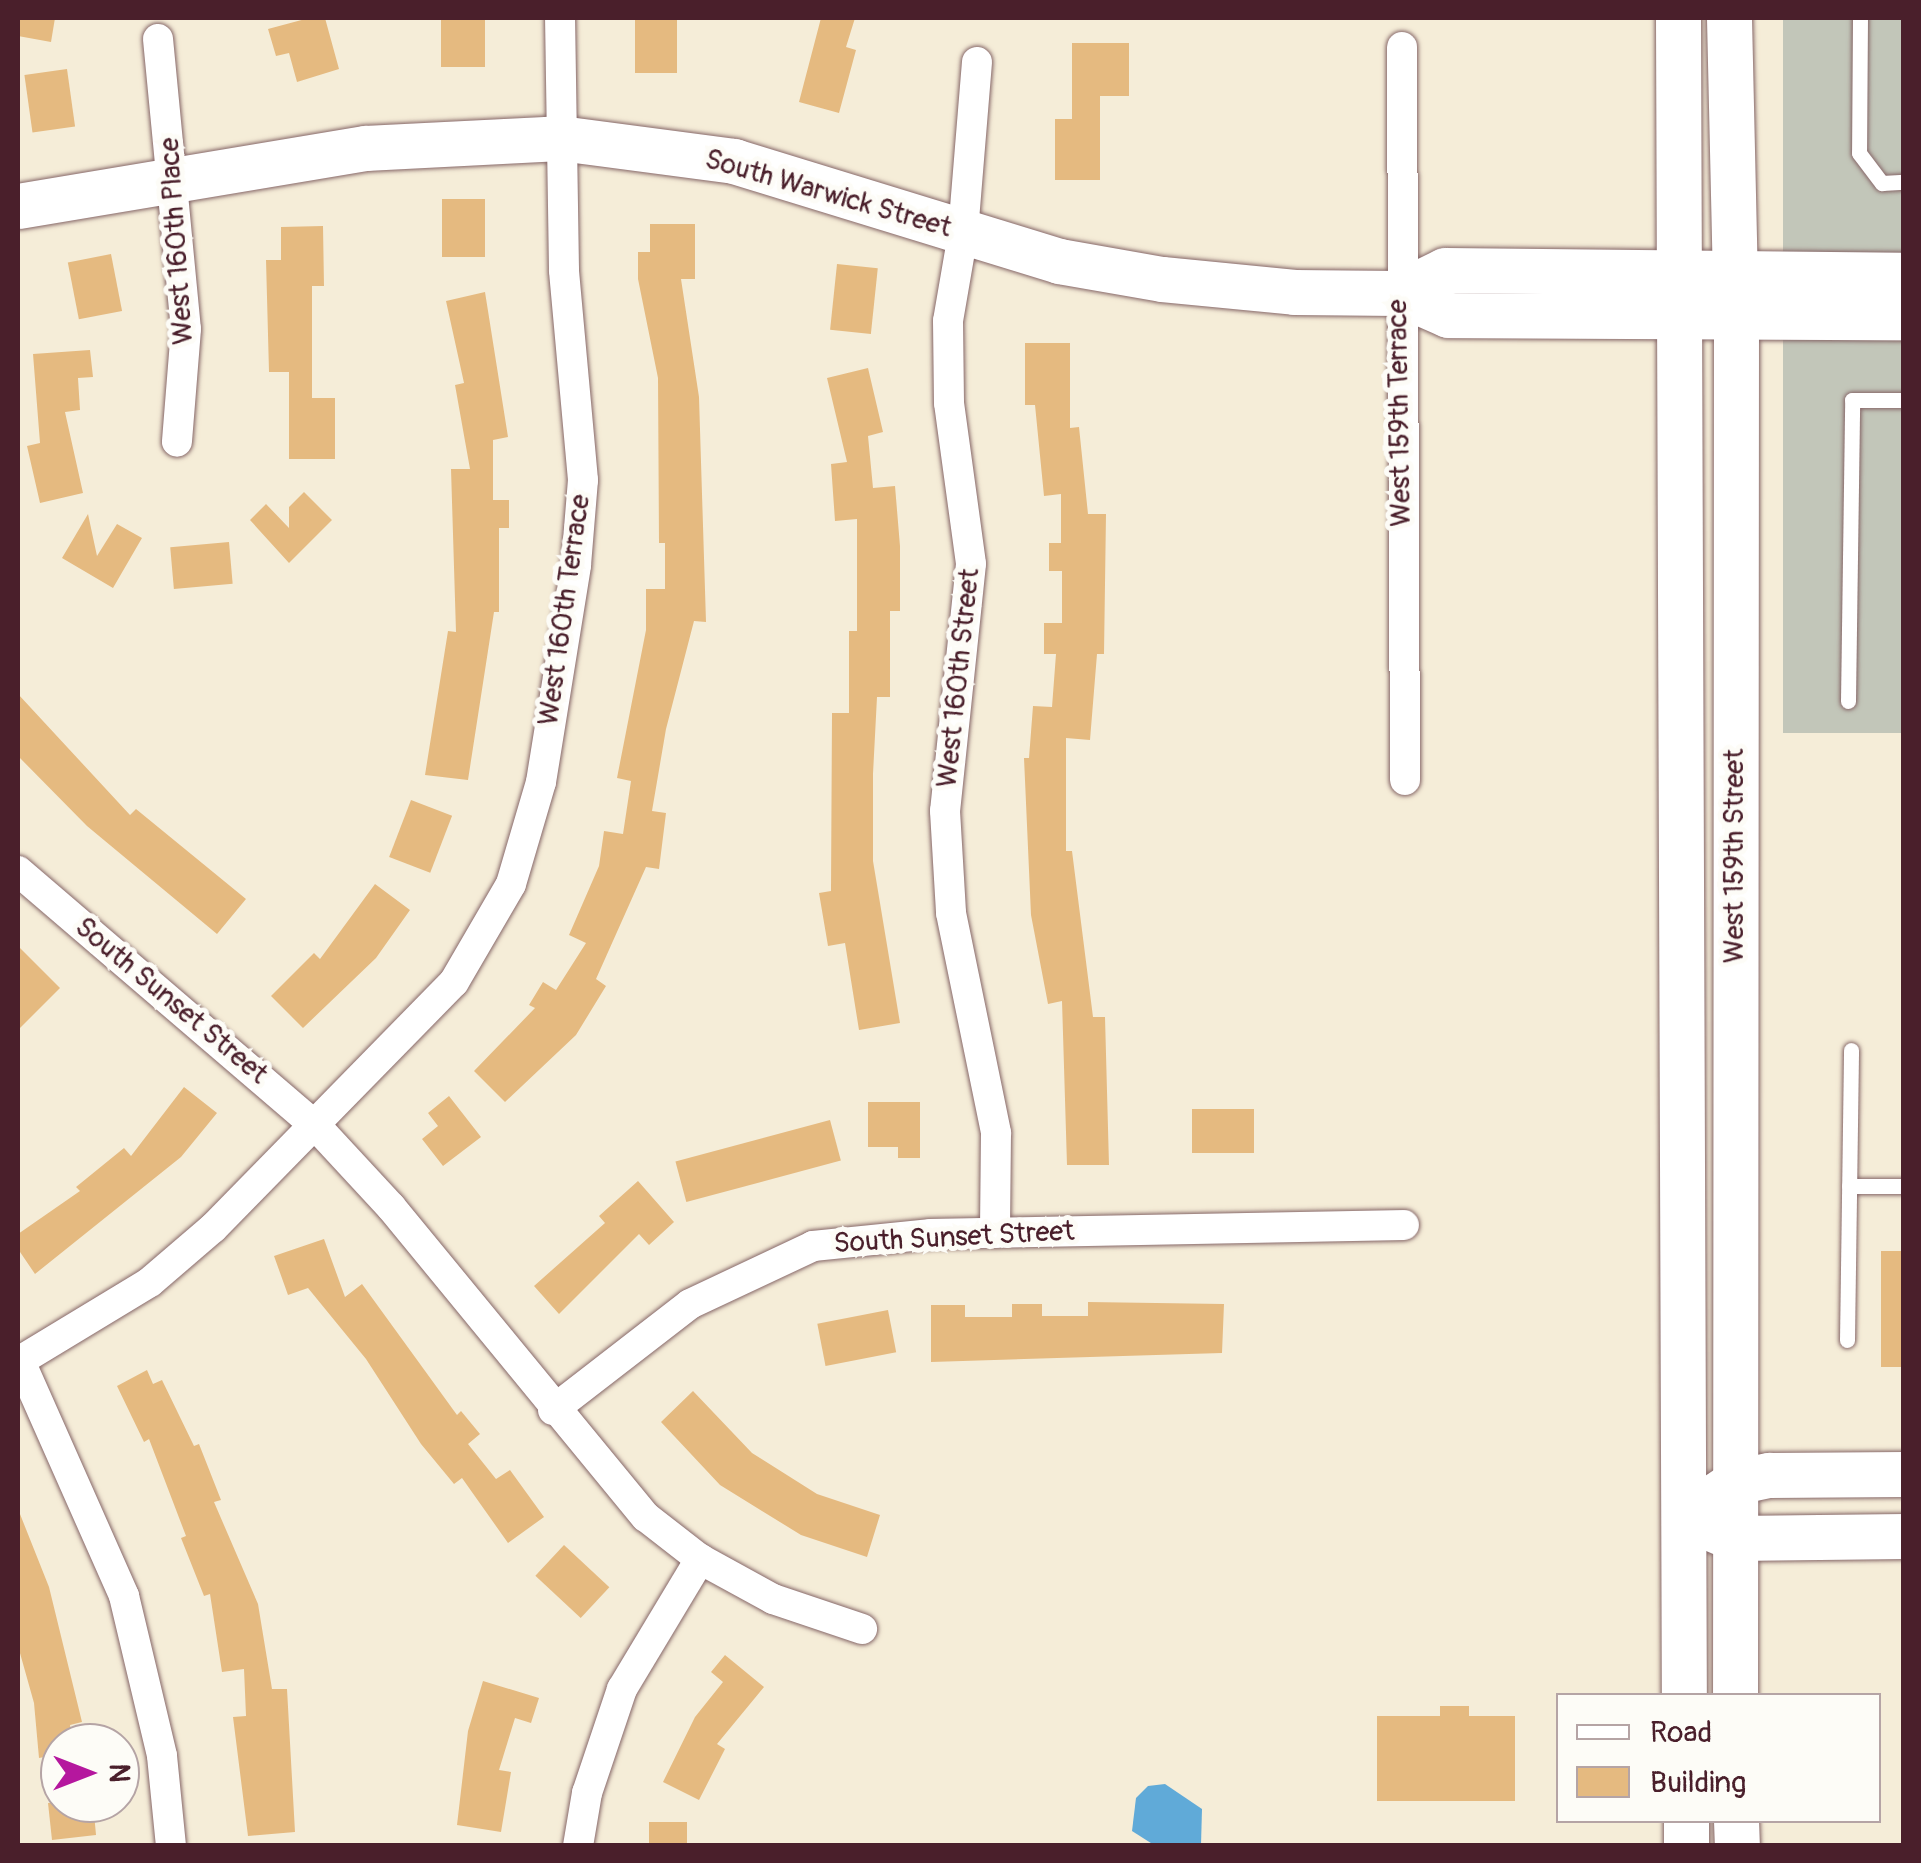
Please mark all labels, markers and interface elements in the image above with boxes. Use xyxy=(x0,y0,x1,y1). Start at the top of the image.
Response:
street label: West 160th Place xyxy=(153,136,201,346)
street label: South Warwick Street xyxy=(701,143,955,245)
street label: West 159th Terrace xyxy=(1381,299,1419,527)
street label: West 160th Terrace xyxy=(532,492,598,728)
street label: West 160th Street xyxy=(931,567,987,789)
street label: West 159th Street xyxy=(1718,749,1752,963)
street label: South Sunset Street xyxy=(68,911,274,1091)
street label: South Sunset Street xyxy=(833,1215,1075,1261)
legend xyxy=(1556,1693,1881,1823)
text: Road xyxy=(1650,1714,1712,1751)
north arrow xyxy=(40,1723,140,1823)
text: N xyxy=(101,1764,136,1782)
text: Building xyxy=(1650,1764,1746,1801)

